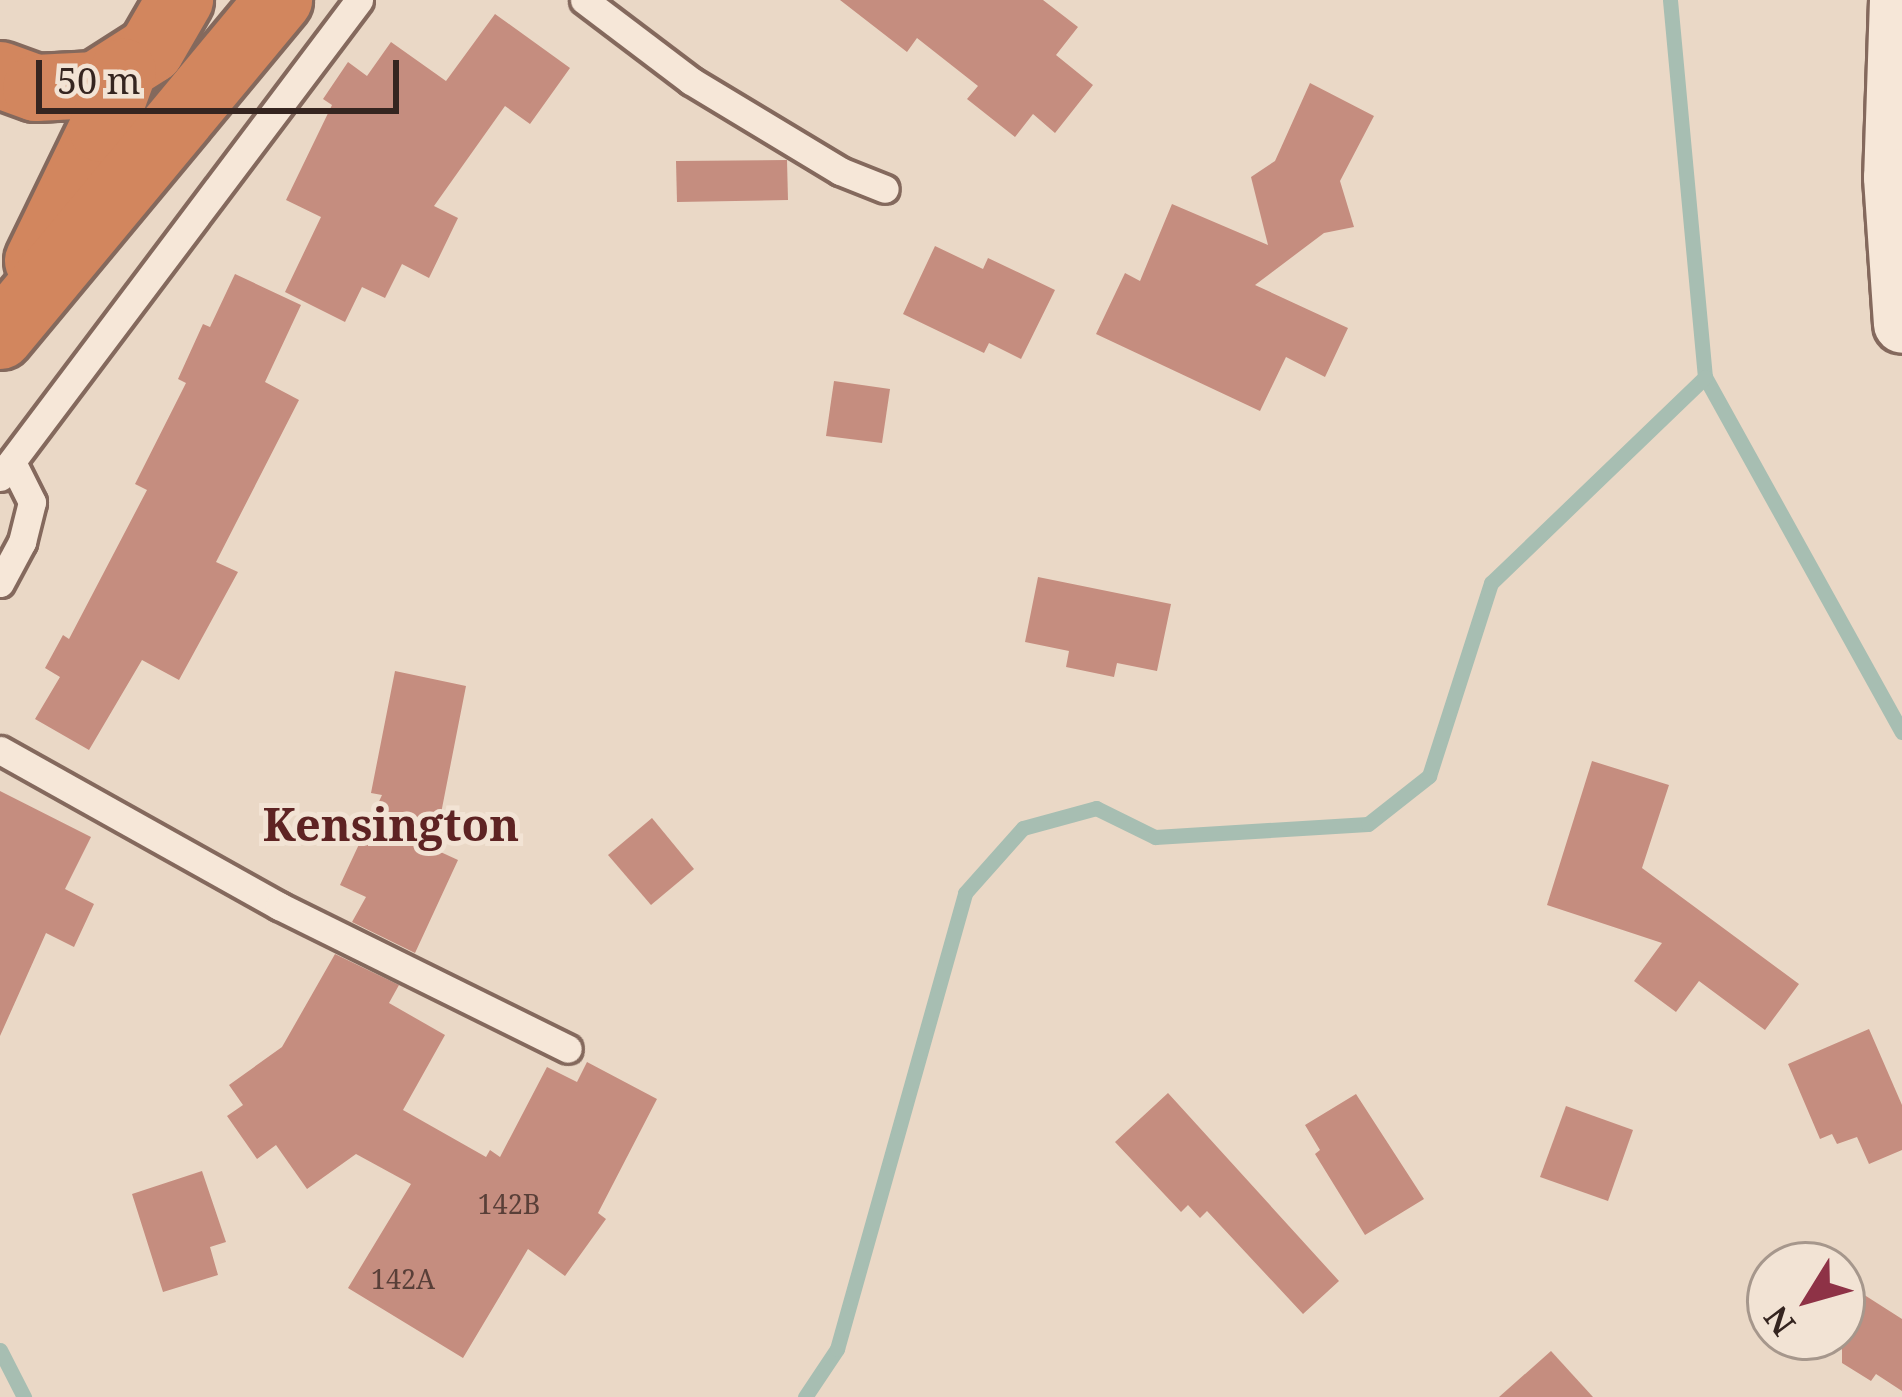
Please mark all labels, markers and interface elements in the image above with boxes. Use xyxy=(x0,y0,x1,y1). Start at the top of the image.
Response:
scale bar xyxy=(42,36,405,110)
text: 50 m xyxy=(57,56,141,105)
district label: Kensington xyxy=(263,797,519,851)
house number: 142B xyxy=(478,1188,540,1220)
north arrow xyxy=(1746,1241,1866,1361)
house number: 142A xyxy=(371,1263,435,1295)
text: N xyxy=(1753,1297,1805,1345)

